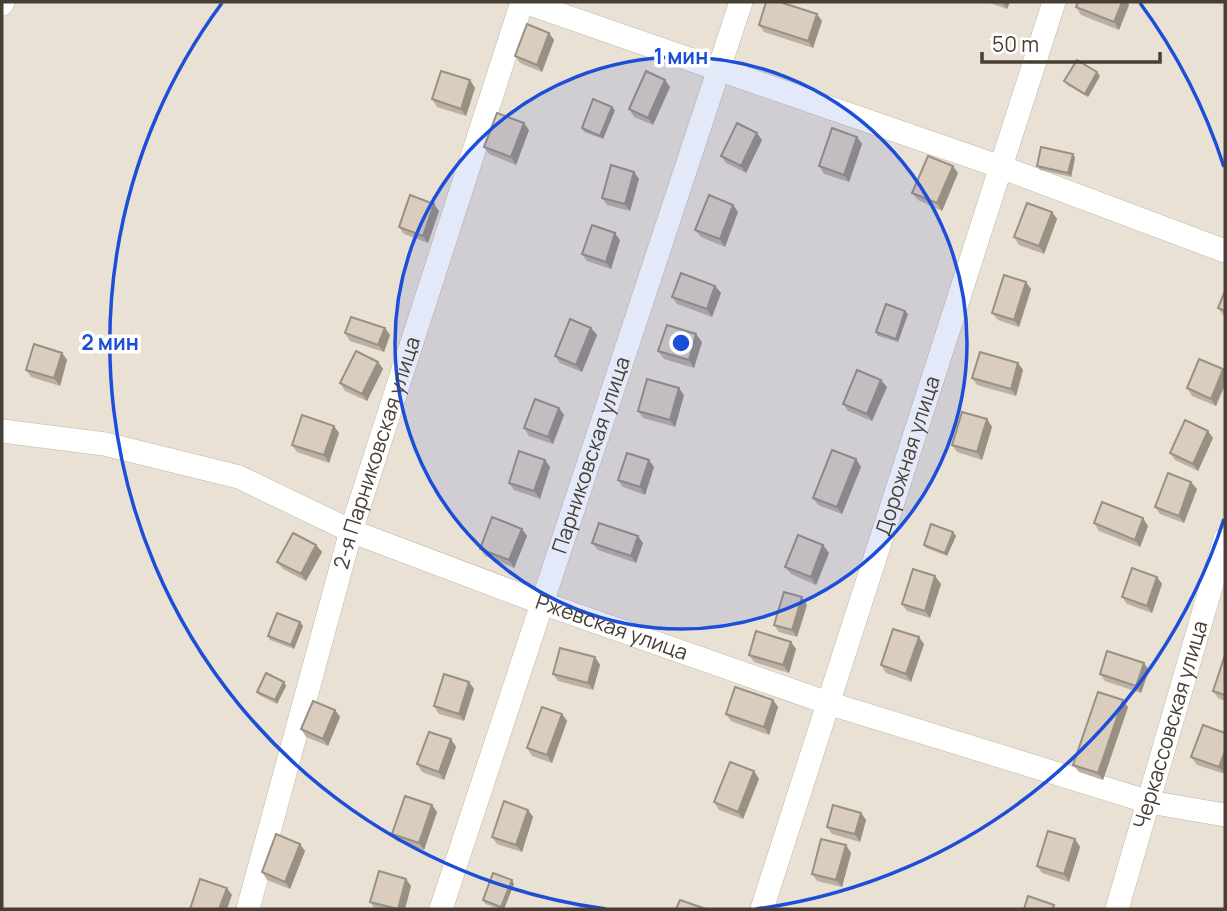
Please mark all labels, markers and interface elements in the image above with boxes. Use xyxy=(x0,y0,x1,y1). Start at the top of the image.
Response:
scale bar xyxy=(982,21,1160,65)
text: 50 m xyxy=(992,30,1039,58)
text: 1 мин xyxy=(654,42,708,70)
text: 2 мин xyxy=(81,328,139,356)
centre of rings xyxy=(669,331,693,355)
street label: 2-я Парниковская улица xyxy=(326,333,426,572)
street label: Парниковская улица xyxy=(545,353,636,557)
street label: Дорожная улица xyxy=(868,372,946,539)
street label: Ржевская улица xyxy=(532,587,692,666)
street label: Черкассовская улица xyxy=(1126,617,1213,832)

